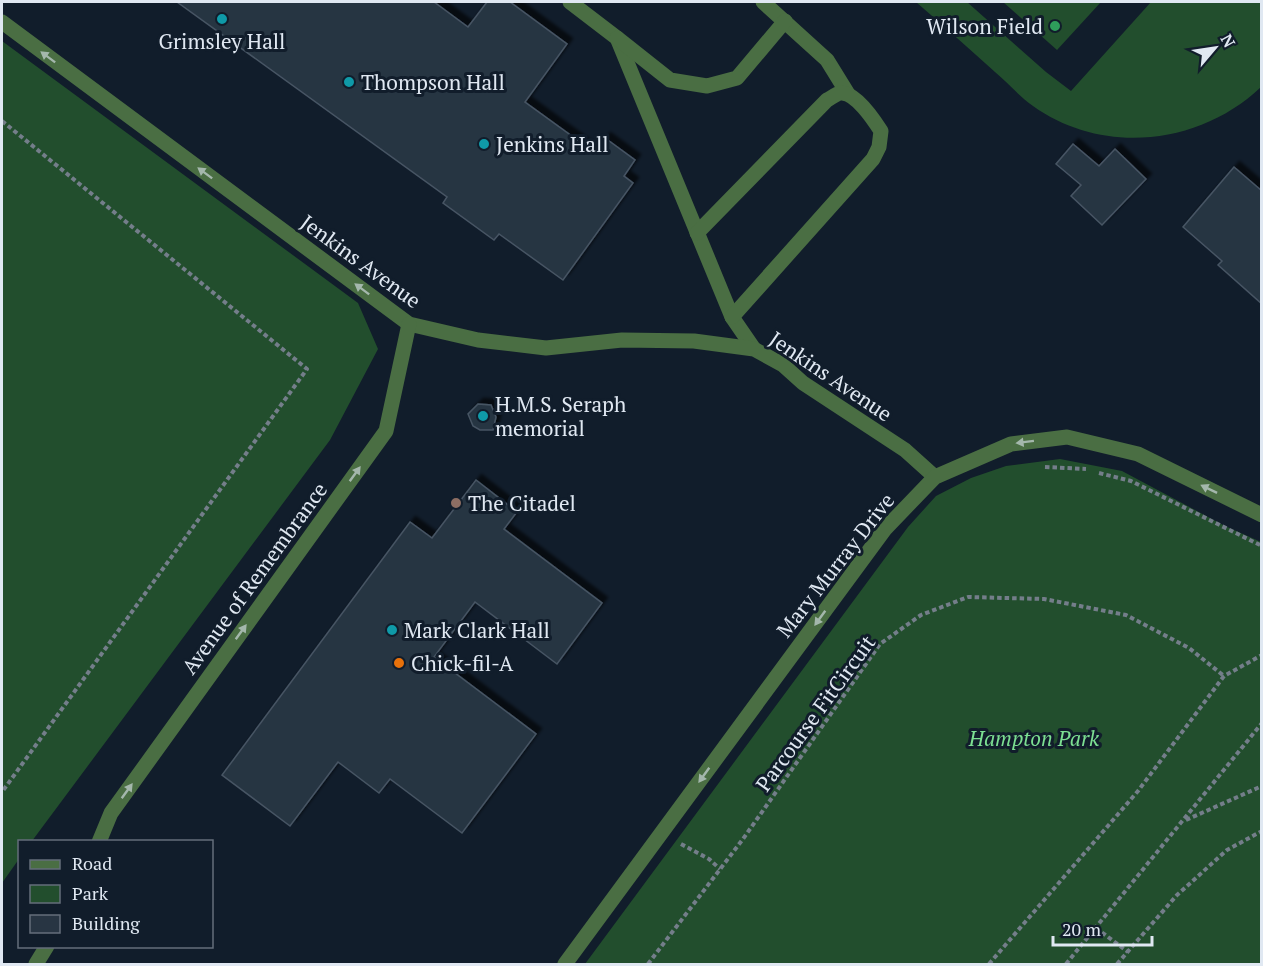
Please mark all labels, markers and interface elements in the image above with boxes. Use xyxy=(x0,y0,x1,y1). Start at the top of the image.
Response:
marker: Grimsley Hall xyxy=(215,12,229,26)
place label: Wilson Field xyxy=(926,12,1043,40)
north arrow xyxy=(1185,18,1245,78)
marker: Wilson Field xyxy=(1048,19,1062,33)
place label: Grimsley Hall xyxy=(159,27,285,55)
text: N xyxy=(1216,30,1241,51)
one-way arrow xyxy=(41,51,57,63)
place label: Thompson Hall xyxy=(361,68,505,96)
marker: Thompson Hall xyxy=(342,75,356,89)
place label: Jenkins Hall xyxy=(496,130,609,158)
marker: Jenkins Hall xyxy=(477,137,491,151)
one-way arrow xyxy=(197,167,213,179)
street label: Jenkins Avenue xyxy=(295,208,427,314)
one-way arrow xyxy=(354,283,370,295)
street label: Jenkins Avenue xyxy=(764,325,898,427)
place label: H.M.S. Seraph memorial xyxy=(495,390,626,442)
marker: H.M.S. Seraph memorial xyxy=(476,409,490,423)
one-way arrow xyxy=(1015,437,1034,447)
one-way arrow xyxy=(349,467,361,483)
street label: Avenue of Remembrance xyxy=(175,476,333,680)
one-way arrow xyxy=(1200,485,1218,495)
street label: Mary Murray Drive xyxy=(770,487,900,643)
place label: The Citadel xyxy=(468,489,576,517)
marker: The Citadel xyxy=(449,496,463,510)
one-way arrow xyxy=(814,609,826,625)
place label: Mark Clark Hall xyxy=(404,616,550,644)
marker: Mark Clark Hall xyxy=(385,623,399,637)
one-way arrow xyxy=(235,625,247,641)
street label: Parcourse FitCircuit xyxy=(749,629,881,797)
place label: Chick-fil-A xyxy=(411,649,514,677)
marker: Chick-fil-A xyxy=(392,656,406,670)
park label: Hampton Park xyxy=(968,724,1100,752)
one-way arrow xyxy=(698,766,710,782)
one-way arrow xyxy=(121,783,133,798)
legend xyxy=(18,840,213,948)
text: Road xyxy=(72,851,112,875)
text: Park xyxy=(72,881,109,905)
scale bar xyxy=(1053,909,1152,947)
text: Building xyxy=(72,911,140,935)
text: 20 m xyxy=(1062,917,1102,941)

